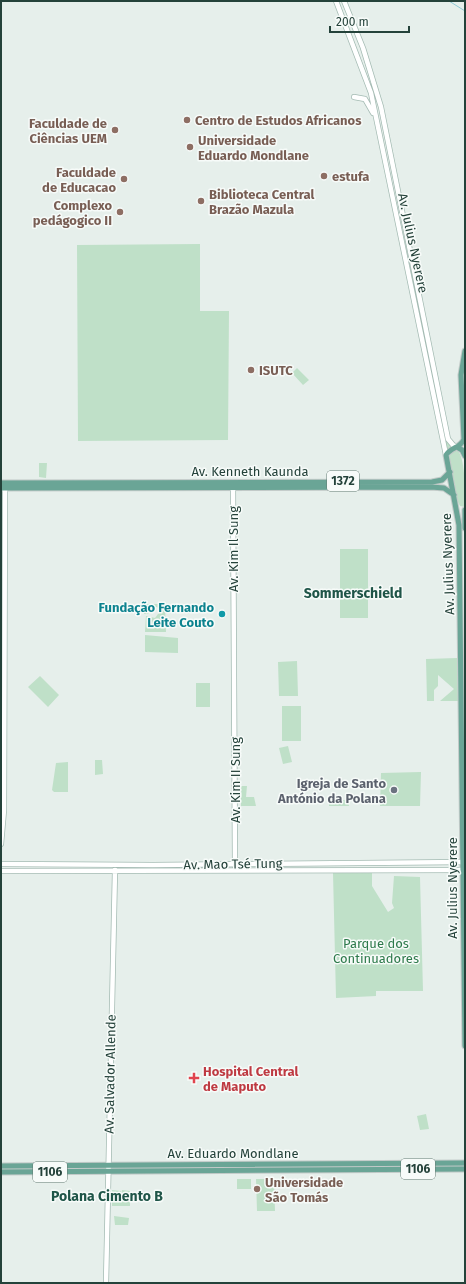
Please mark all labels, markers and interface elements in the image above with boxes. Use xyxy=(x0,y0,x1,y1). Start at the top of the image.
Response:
scale bar xyxy=(330,8,409,34)
text: 200 m xyxy=(336,15,369,29)
place label: Centro de Estudos Africanos xyxy=(195,113,362,128)
marker: Centro de Estudos Africanos xyxy=(182,115,192,125)
place label: Faculdade de Ciências UEM xyxy=(29,116,107,146)
marker: Faculdade de Ciências UEM xyxy=(110,125,120,135)
place label: Universidade Eduardo Mondlane xyxy=(198,133,309,163)
marker: Universidade Eduardo Mondlane xyxy=(185,142,195,152)
place label: Faculdade de Educacao xyxy=(42,165,116,195)
place label: estufa xyxy=(332,169,369,184)
marker: estufa xyxy=(319,171,329,181)
marker: Faculdade de Educacao xyxy=(119,174,129,184)
place label: Biblioteca Central Brazão Mazula xyxy=(209,187,314,217)
street label: Av. Julius Nyerere xyxy=(395,192,431,294)
marker: Biblioteca Central Brazão Mazula xyxy=(196,196,206,206)
place label: Complexo pedágogico II xyxy=(33,198,112,228)
marker: Complexo pedágogico II xyxy=(115,207,125,217)
place label: ISUTC xyxy=(259,363,293,378)
marker: ISUTC xyxy=(246,365,256,375)
street label: Av. Kenneth Kaunda xyxy=(191,464,309,479)
road number: 1372 xyxy=(327,471,359,491)
street label: Av. Kim Il Sung xyxy=(226,506,241,592)
street label: Av. Julius Nyerere xyxy=(439,513,457,615)
district label: Sommerschield xyxy=(304,585,402,602)
place label: Fundação Fernando Leite Couto xyxy=(99,600,214,630)
marker: Fundação Fernando Leite Couto xyxy=(217,609,227,619)
street label: Av. Kim II Sung xyxy=(228,737,243,823)
place label: Igreja de Santo António da Polana xyxy=(277,776,386,806)
marker: Igreja de Santo António da Polana xyxy=(389,785,399,795)
street label: Av. Julius Nyerere xyxy=(445,837,460,939)
street label: Av. Mao Tsé Tung xyxy=(183,856,283,872)
park label: Parque dos Continuadores xyxy=(333,936,419,966)
street label: Av. Salvador Allende xyxy=(101,1014,119,1134)
place label: Hospital Central de Maputo xyxy=(203,1064,298,1094)
marker: Hospital Central de Maputo xyxy=(188,1072,200,1084)
street label: Av. Eduardo Mondlane xyxy=(167,1146,299,1161)
road number: 1106 xyxy=(401,1159,435,1179)
road number: 1106 xyxy=(33,1162,67,1182)
place label: Universidade São Tomás xyxy=(265,1175,343,1205)
marker: Universidade São Tomás xyxy=(252,1184,262,1194)
district label: Polana Cimento B xyxy=(51,1188,163,1205)

